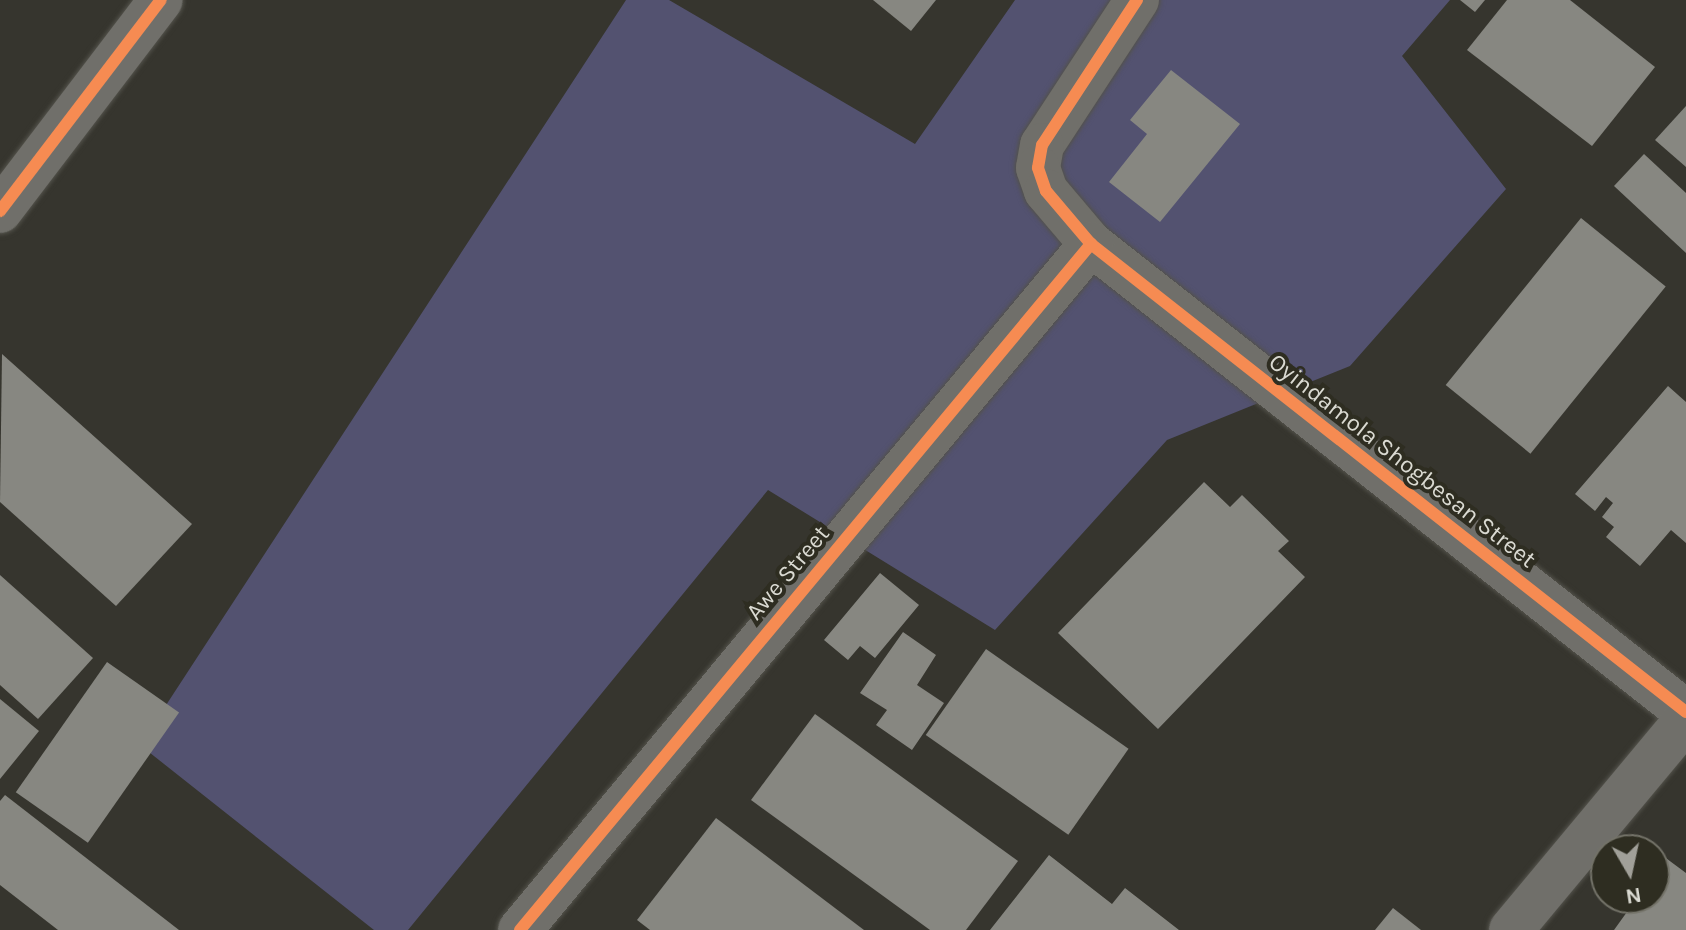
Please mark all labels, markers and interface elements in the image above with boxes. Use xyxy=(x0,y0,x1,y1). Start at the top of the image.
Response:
street label: Oyindamola Shogbesan Street xyxy=(1263,348,1541,574)
street label: Awe Street xyxy=(740,520,836,626)
north arrow xyxy=(1590,834,1670,914)
text: N xyxy=(1624,882,1643,910)

